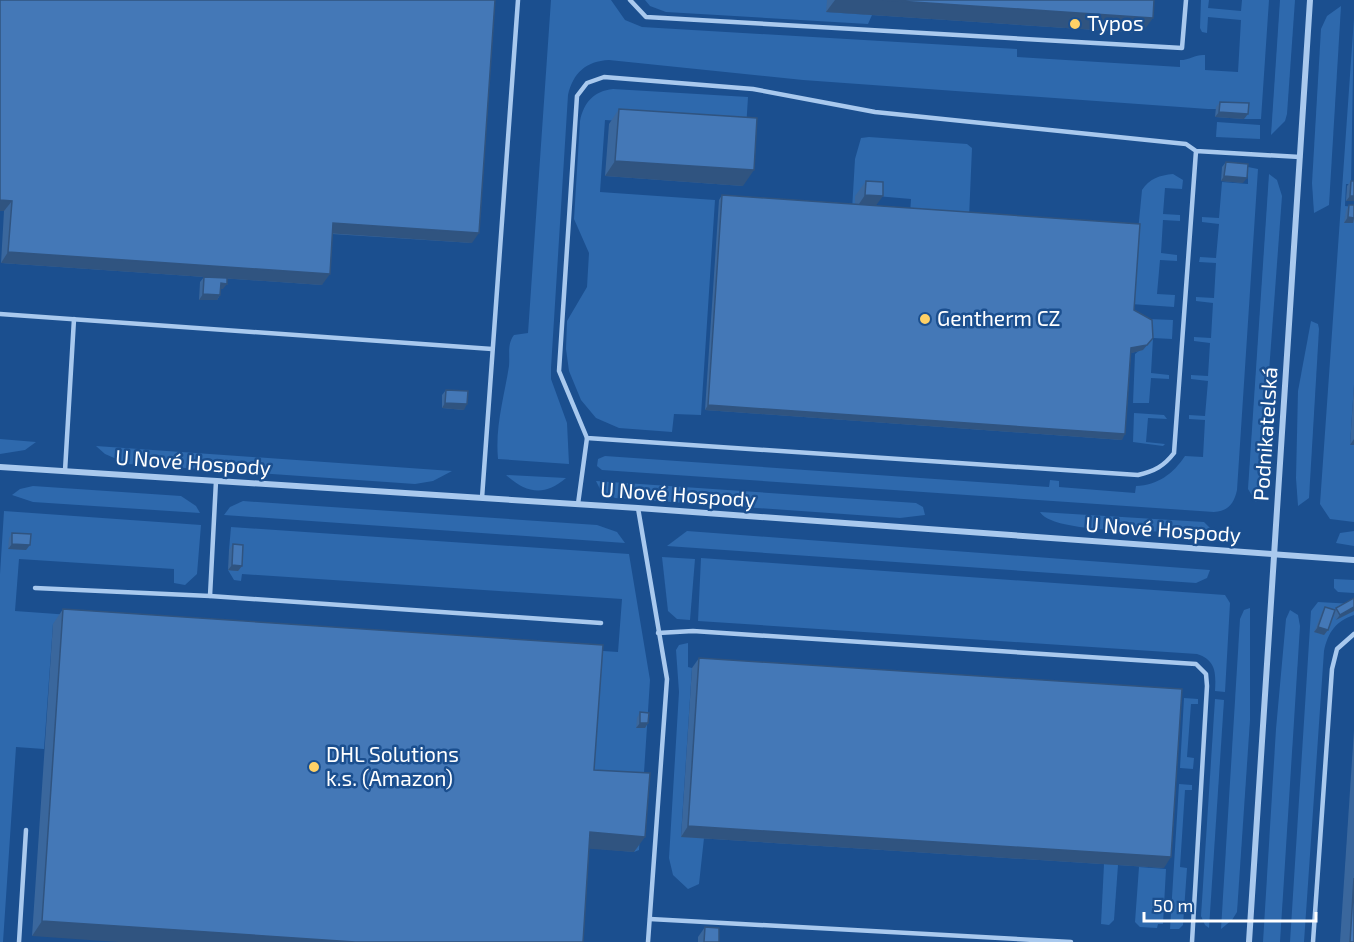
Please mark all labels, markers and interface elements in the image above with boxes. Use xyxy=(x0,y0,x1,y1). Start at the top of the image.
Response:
place label: Typos xyxy=(1087,10,1144,35)
marker: Typos xyxy=(1068,17,1082,31)
place label: Gentherm CZ xyxy=(937,305,1061,330)
marker: Gentherm CZ xyxy=(918,312,932,326)
street label: Podnikatelská xyxy=(1247,366,1282,502)
street label: U Nové Hospody xyxy=(114,444,272,479)
street label: U Nové Hospody xyxy=(599,476,757,511)
street label: U Nové Hospody xyxy=(1084,511,1242,546)
place label: DHL Solutions k.s. (Amazon) xyxy=(326,741,459,790)
marker: DHL Solutions k.s. (Amazon) xyxy=(307,760,321,774)
scale bar xyxy=(1144,885,1316,923)
text: 50 m xyxy=(1153,894,1193,916)

